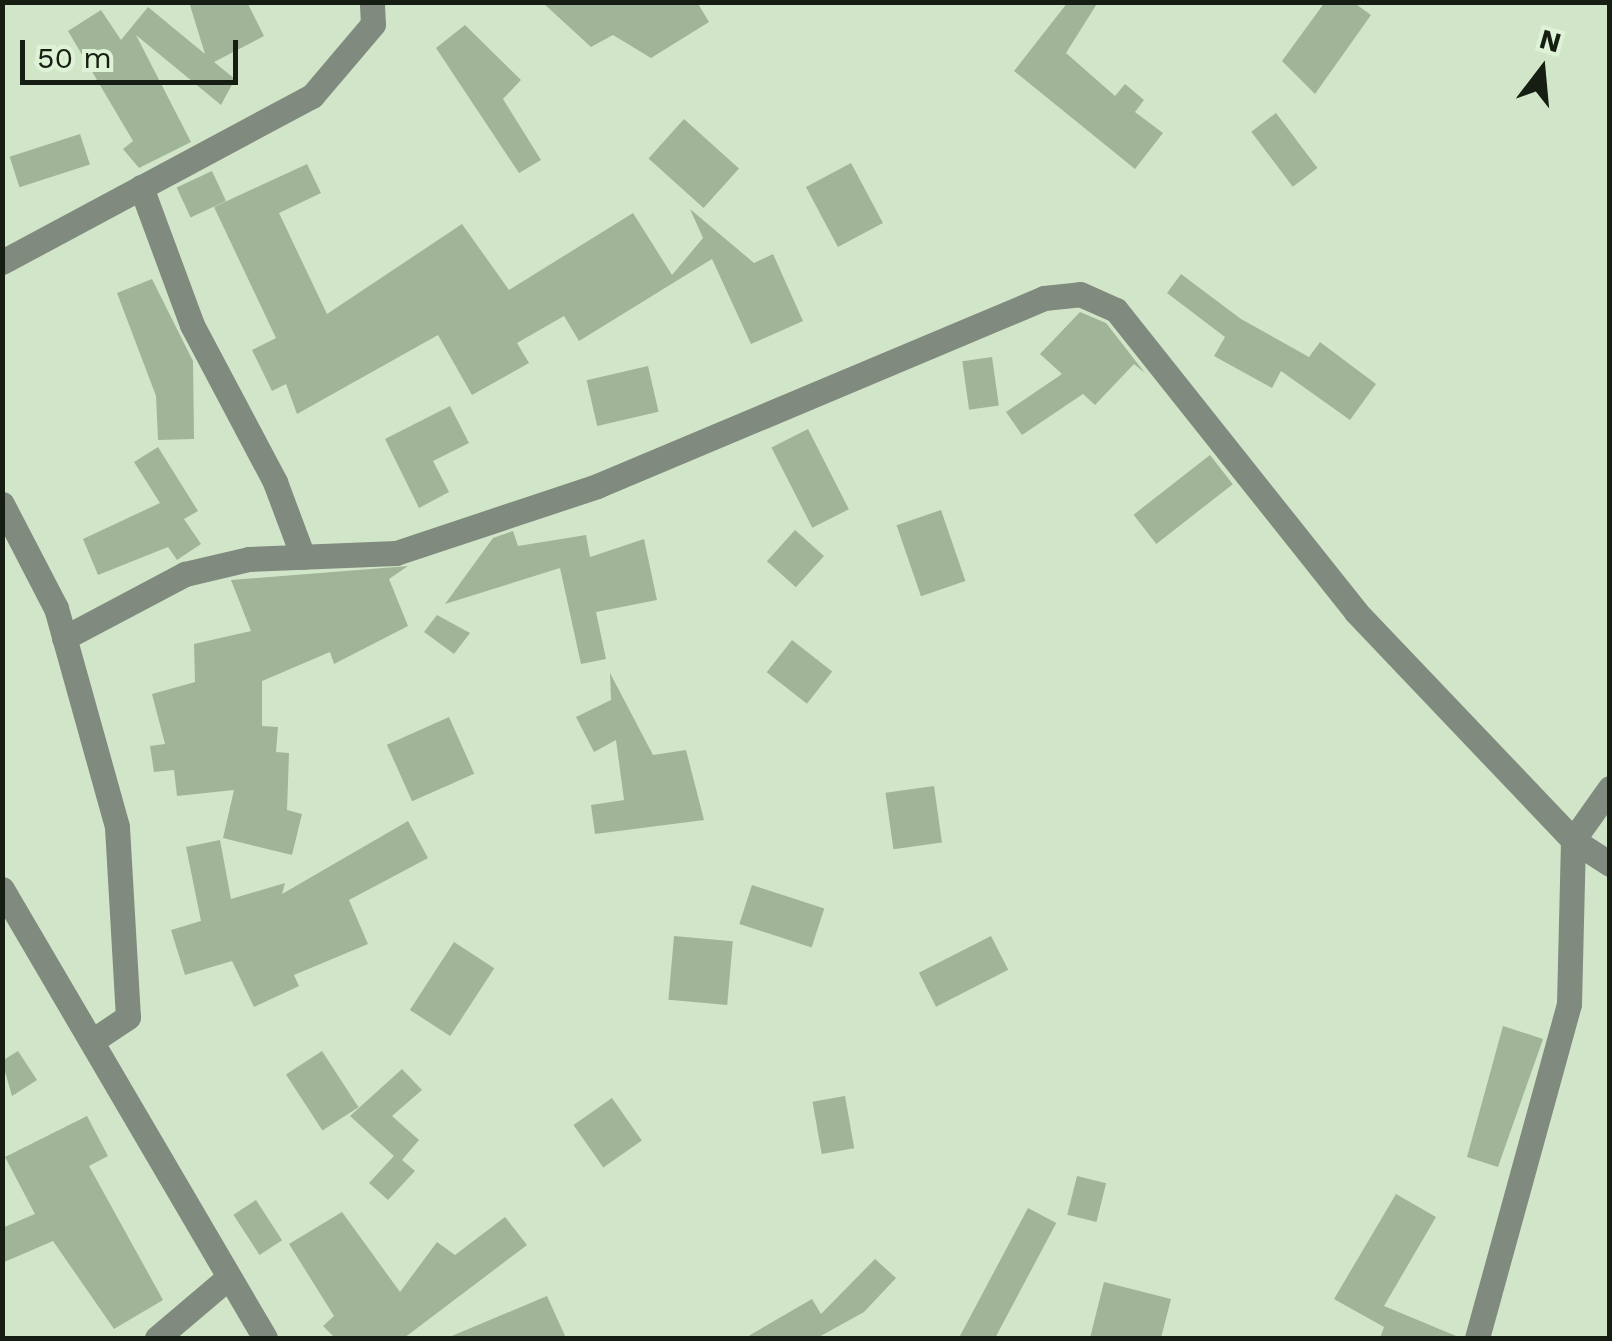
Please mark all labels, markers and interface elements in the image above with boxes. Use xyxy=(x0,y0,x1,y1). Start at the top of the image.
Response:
scale bar xyxy=(25,20,242,82)
north arrow xyxy=(1492,20,1592,120)
text: N xyxy=(1536,22,1565,59)
text: 50 m xyxy=(37,40,112,75)

